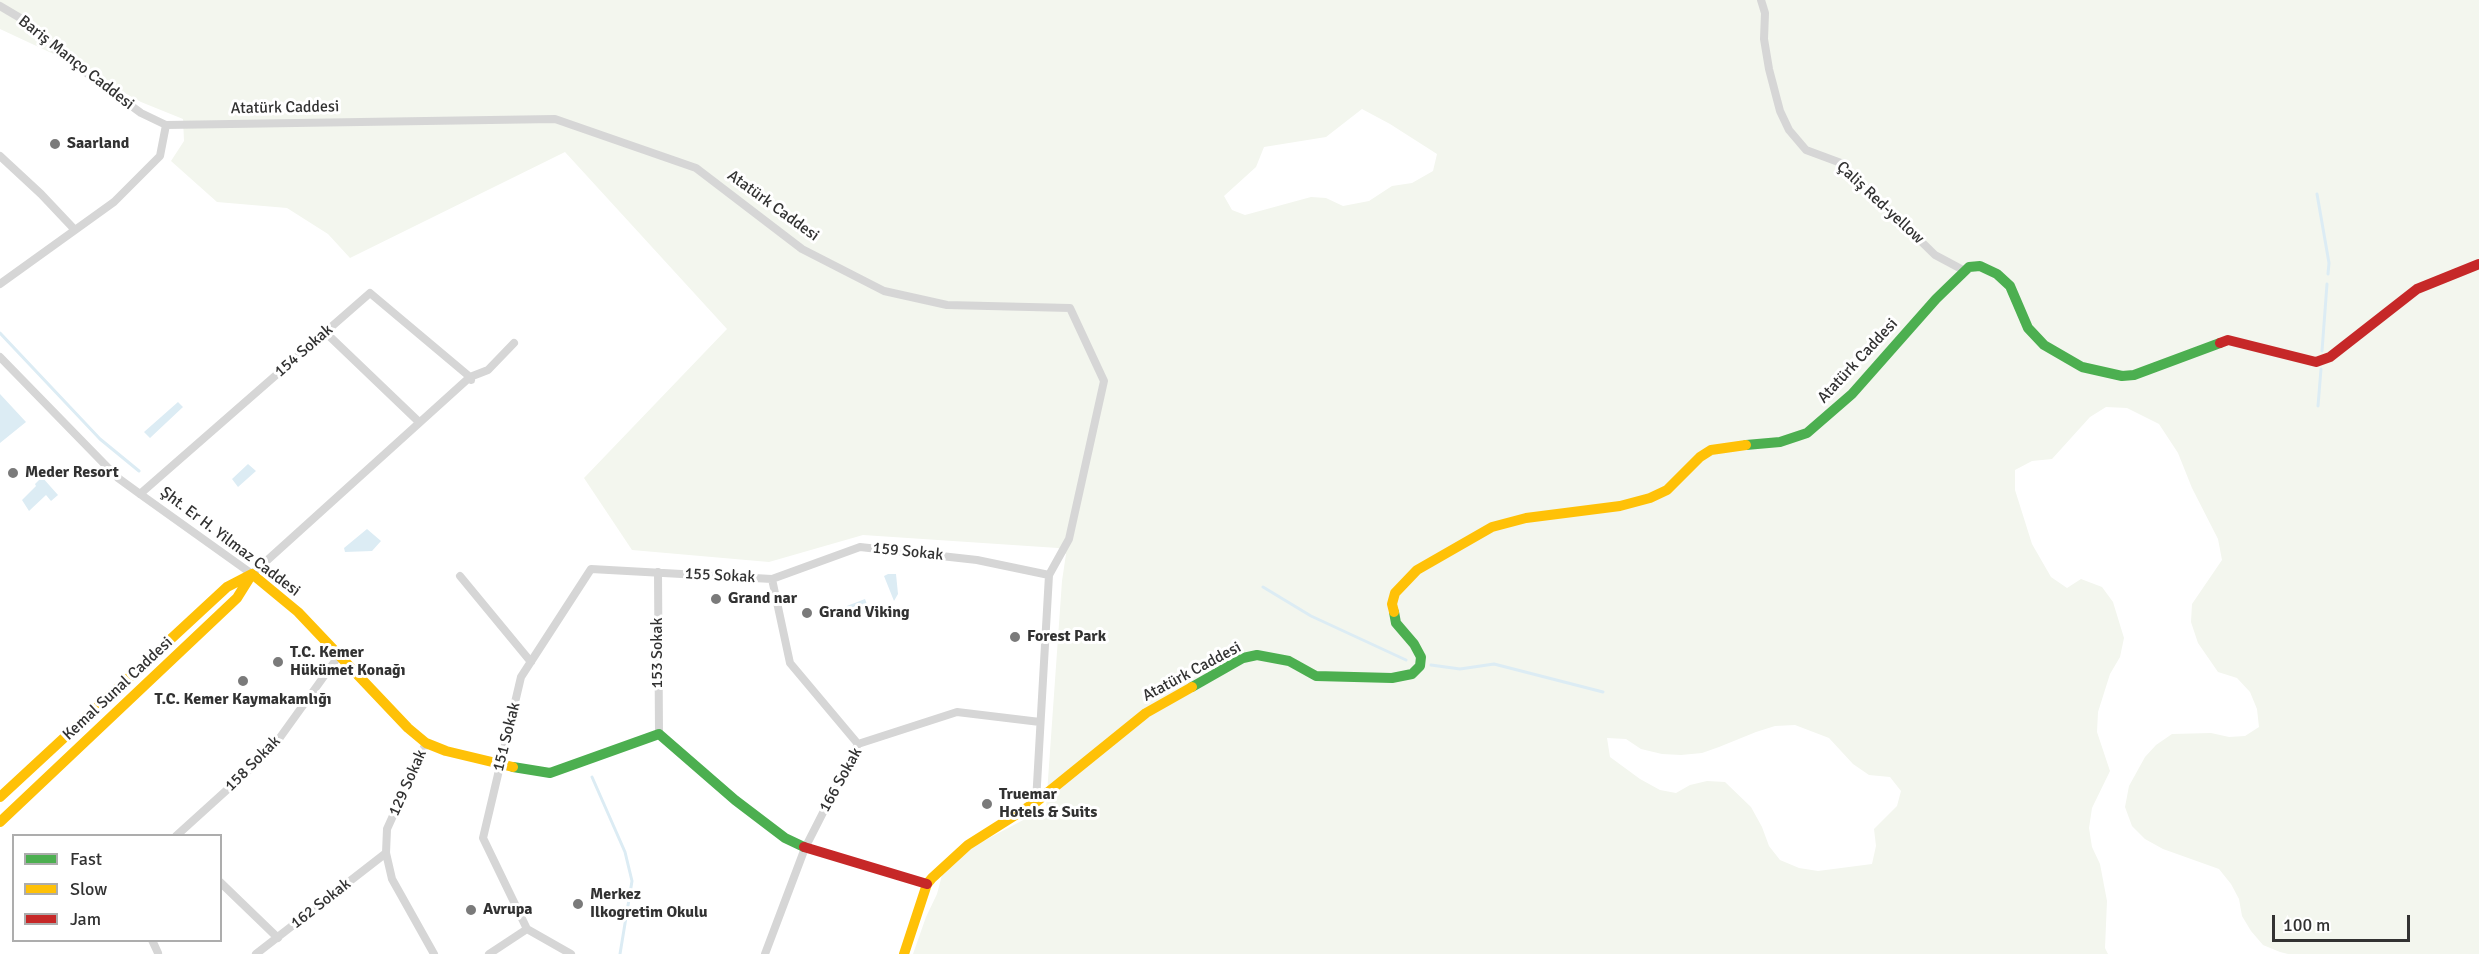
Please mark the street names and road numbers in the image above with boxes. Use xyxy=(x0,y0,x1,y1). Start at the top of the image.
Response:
street label: Bariş Manço Caddesi xyxy=(14,12,138,114)
street label: Atatürk Caddesi xyxy=(230,97,340,119)
street label: Çaliş Red-yellow xyxy=(1832,158,1928,248)
street label: Atatürk Caddesi xyxy=(723,166,823,246)
street label: Atatürk Caddesi xyxy=(1814,315,1902,407)
street label: 154 Sokak xyxy=(271,321,337,381)
street label: Şht. Er H. Yilmaz Caddesi xyxy=(156,483,304,601)
street label: 159 Sokak xyxy=(872,539,944,565)
street label: 155 Sokak xyxy=(684,565,756,587)
street label: 153 Sokak xyxy=(648,618,668,688)
street label: Kemal Sunal Caddesi xyxy=(59,633,177,745)
street label: Atatürk Caddesi xyxy=(1139,638,1245,706)
street label: 151 Sokak xyxy=(489,700,525,774)
street label: 158 Sokak xyxy=(221,732,285,796)
street label: 166 Sokak xyxy=(815,744,867,816)
street label: 129 Sokak xyxy=(385,747,431,819)
street label: 162 Sokak xyxy=(287,875,355,933)

